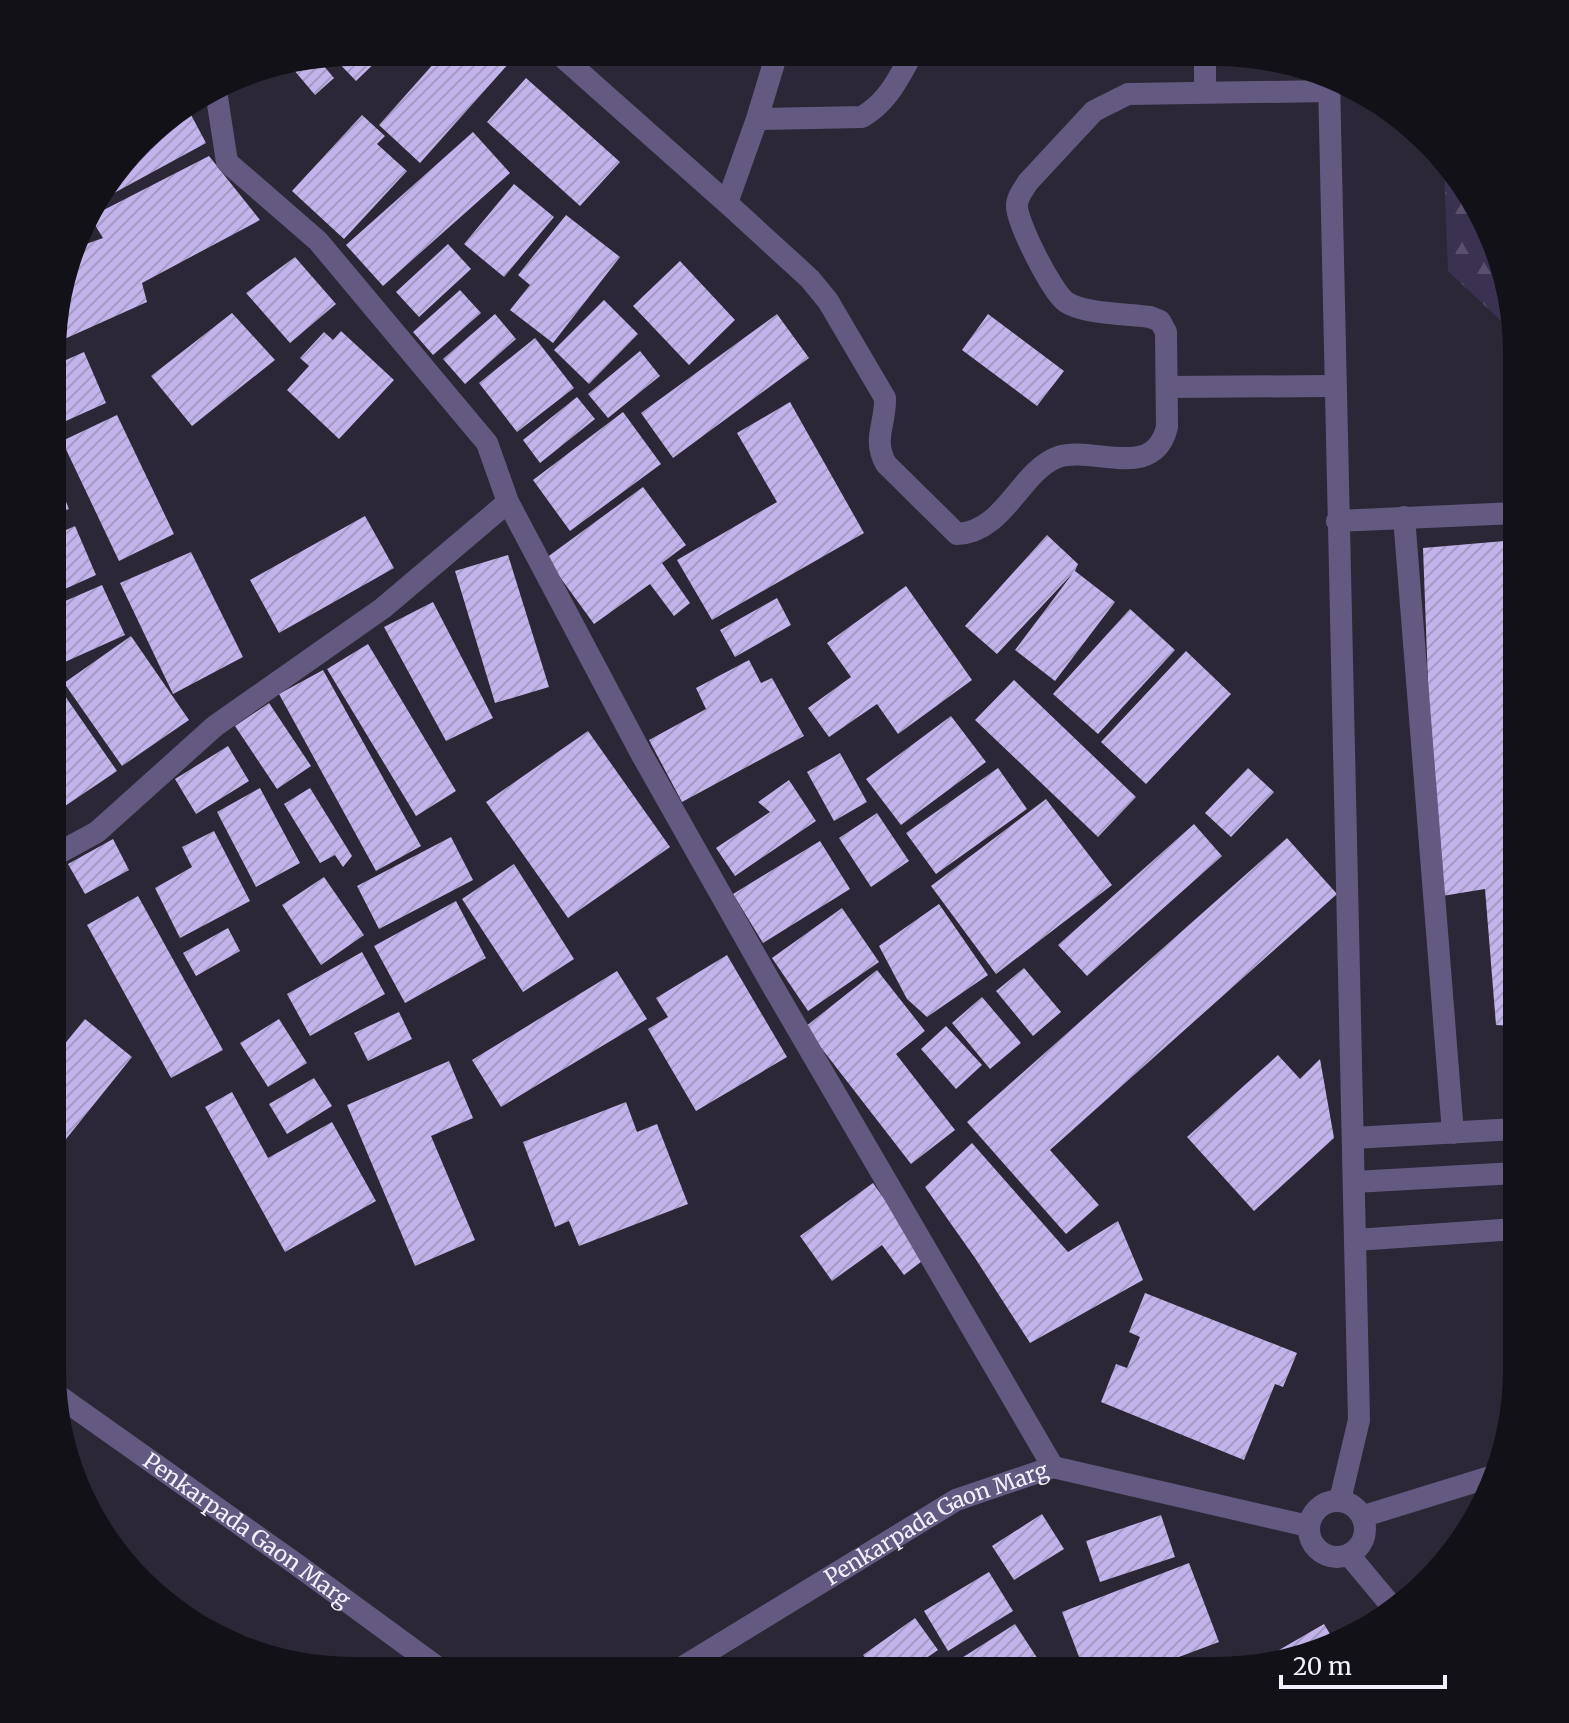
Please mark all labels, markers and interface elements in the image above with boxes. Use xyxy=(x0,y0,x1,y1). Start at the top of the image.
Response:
street label: Penkarpada Gaon Marg xyxy=(138,1446,356,1613)
street label: Penkarpada Gaon Marg xyxy=(819,1456,1052,1591)
scale bar xyxy=(1281,1639,1445,1689)
text: 20 m xyxy=(1293,1651,1352,1682)

